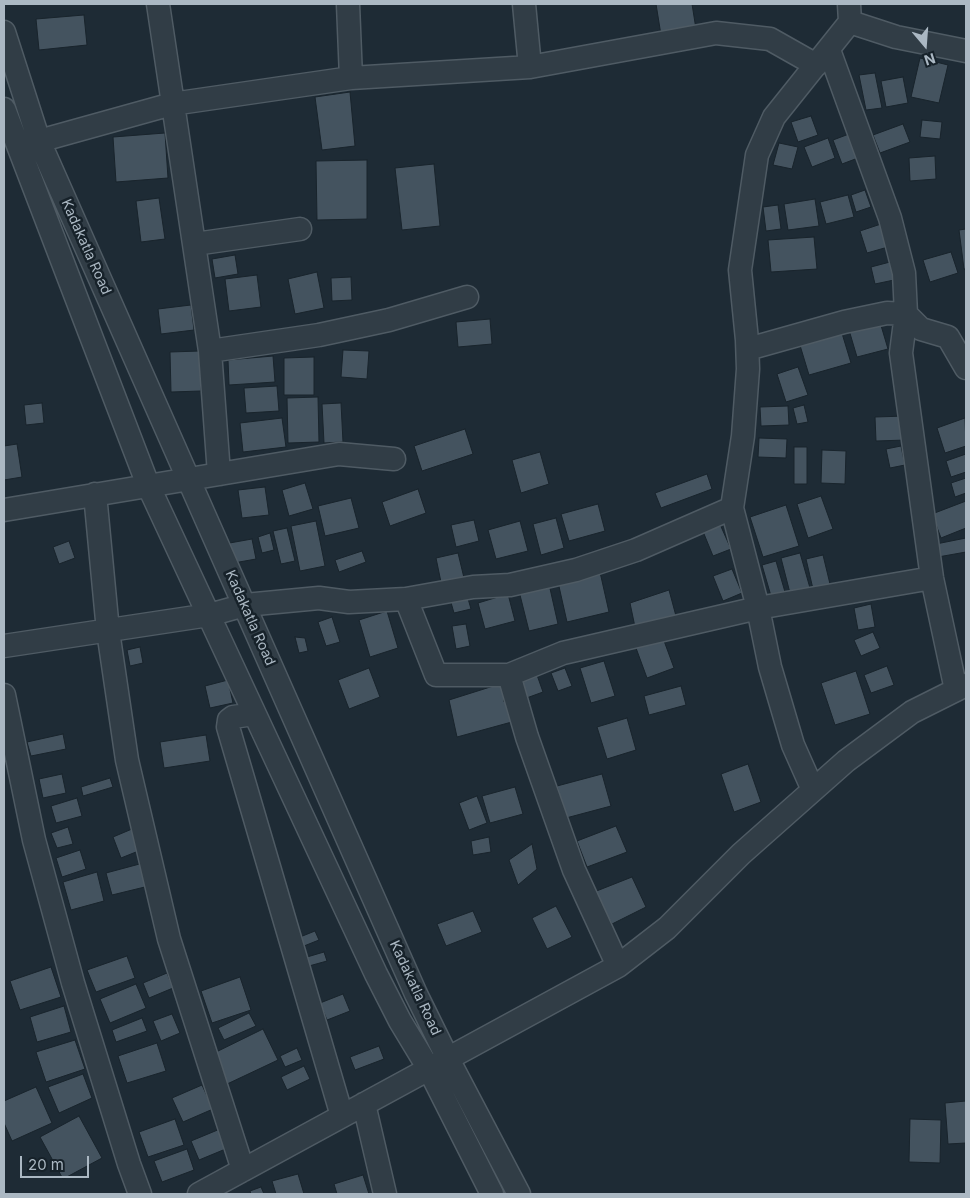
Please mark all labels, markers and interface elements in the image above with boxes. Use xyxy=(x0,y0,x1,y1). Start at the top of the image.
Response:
north arrow xyxy=(900,20,950,70)
text: N xyxy=(922,50,937,69)
street label: Kadakatla Road xyxy=(57,197,115,297)
street label: Kadakatla Road xyxy=(221,568,279,668)
street label: Kadakatla Road xyxy=(386,938,444,1038)
scale bar xyxy=(22,1146,91,1178)
text: 20 m xyxy=(28,1155,64,1174)

